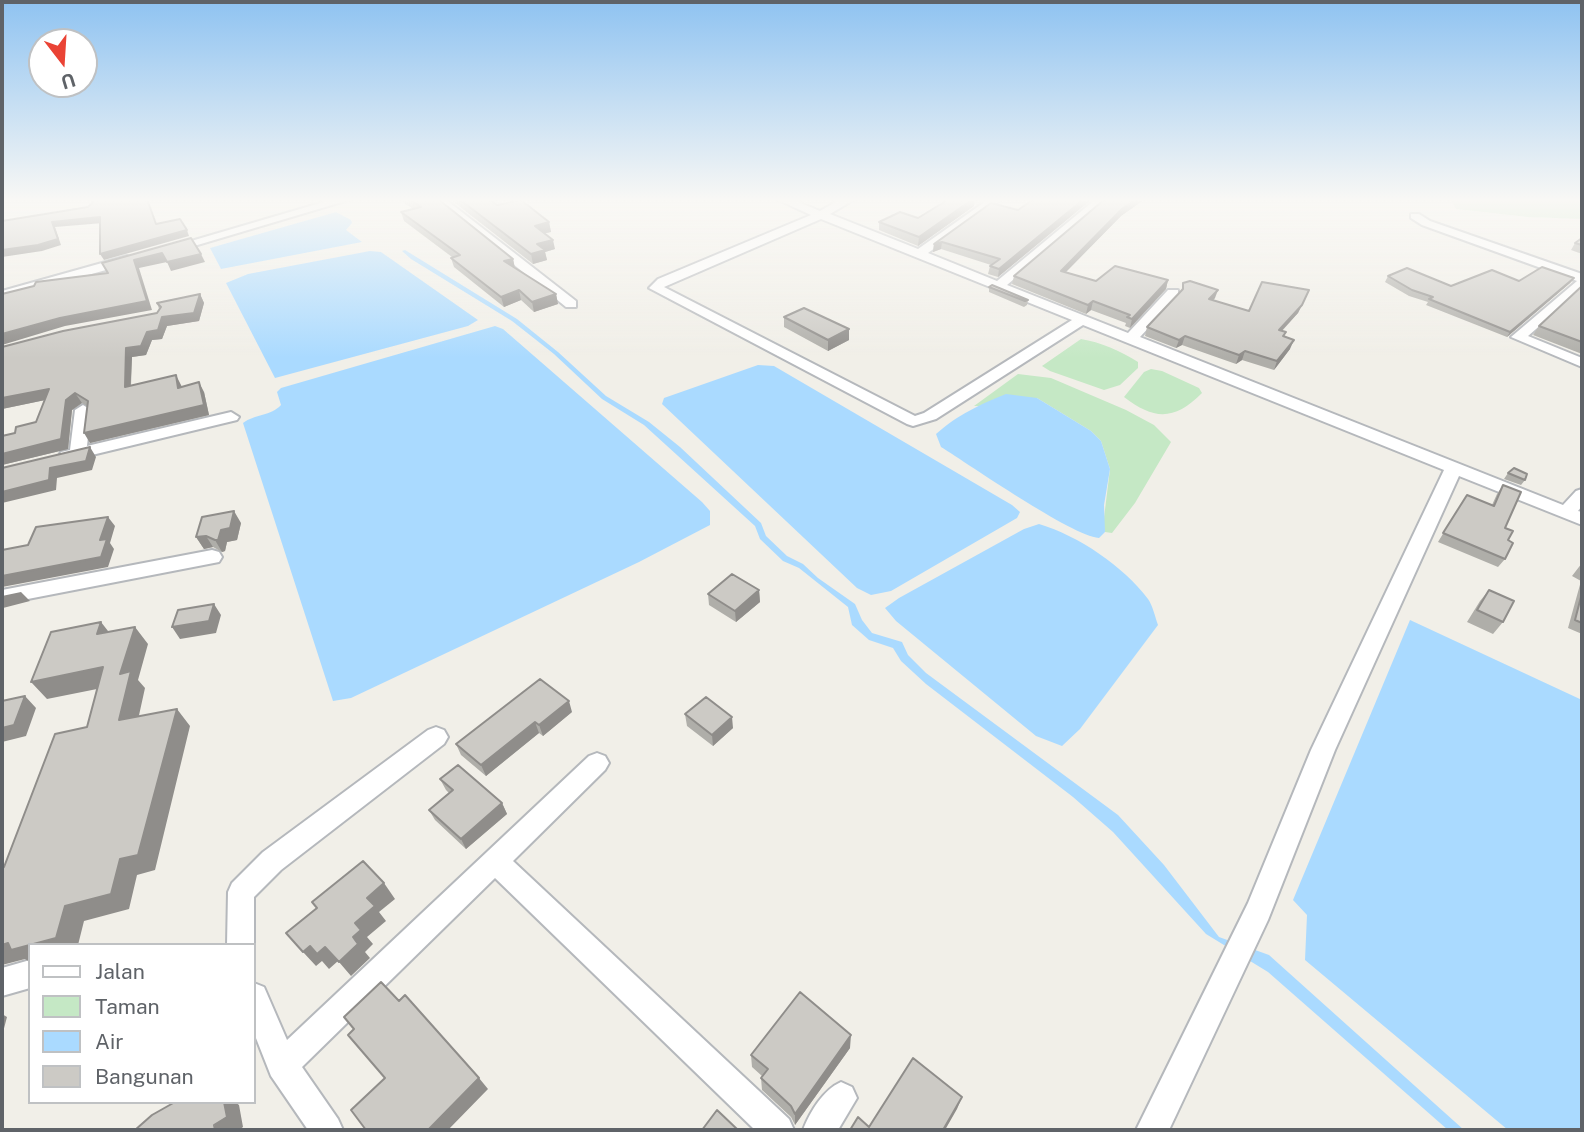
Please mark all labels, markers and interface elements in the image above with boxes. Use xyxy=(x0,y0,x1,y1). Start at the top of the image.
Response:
north arrow xyxy=(28,28,98,98)
text: U xyxy=(59,69,78,94)
legend xyxy=(28,943,256,1104)
text: Jalan xyxy=(95,959,145,984)
text: Taman xyxy=(95,994,160,1019)
text: Air xyxy=(95,1029,123,1054)
text: Bangunan xyxy=(95,1064,194,1089)

